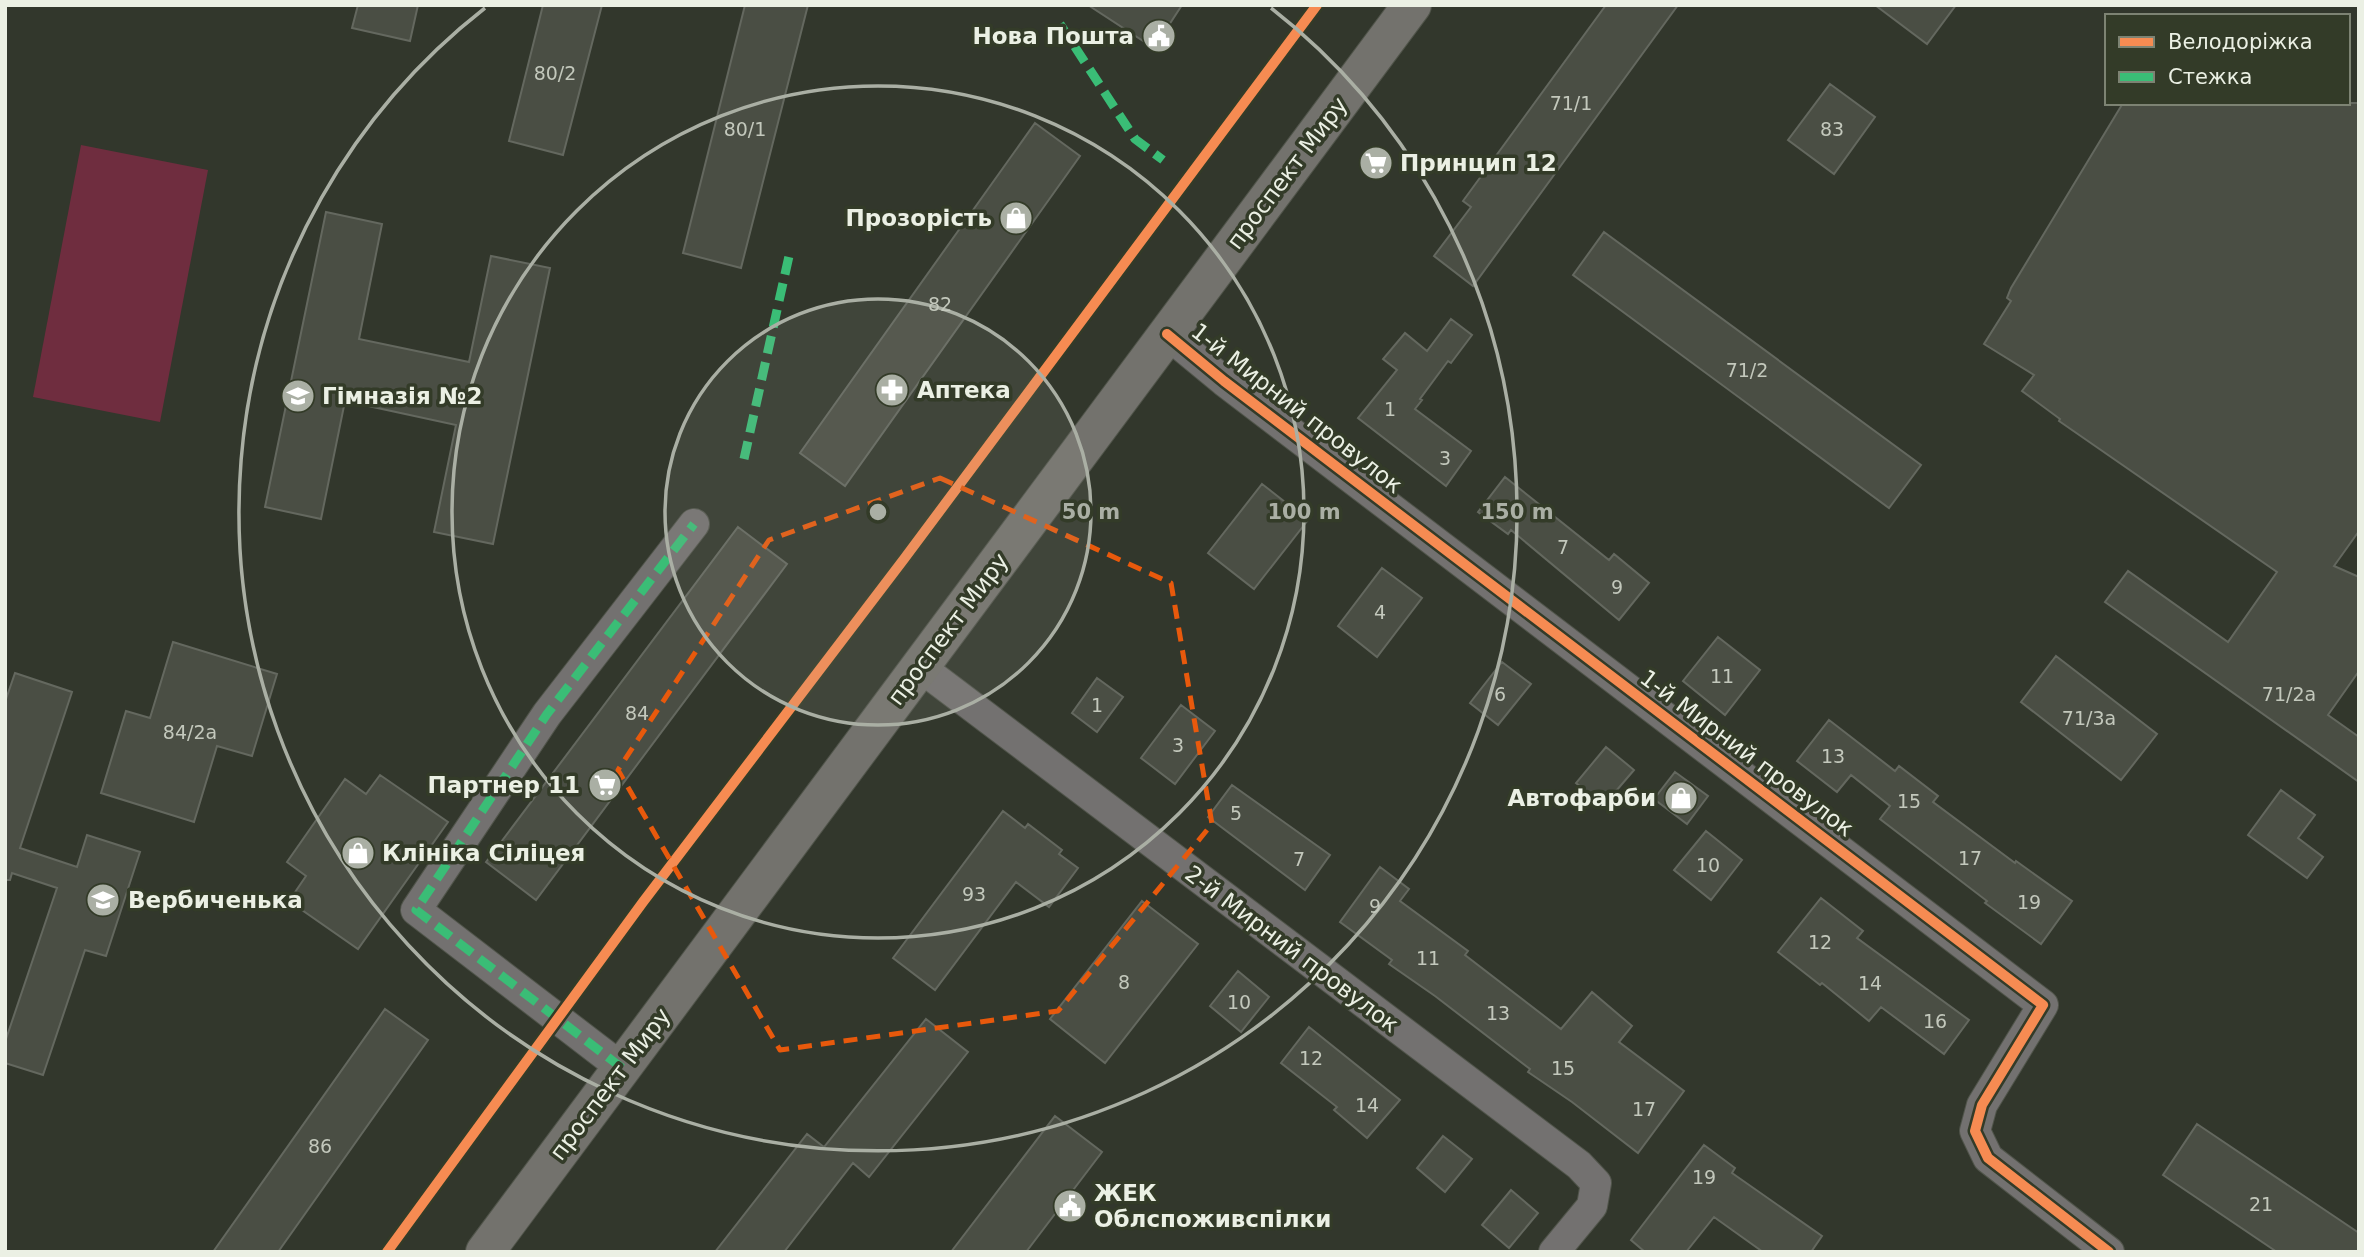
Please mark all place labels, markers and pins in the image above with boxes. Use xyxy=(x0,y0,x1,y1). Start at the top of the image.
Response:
public building icon: Нова Пошта xyxy=(1140,17,1178,55)
place label: Нова Пошта xyxy=(973,23,1134,49)
supermarket icon: Принцип 12 xyxy=(1357,144,1395,182)
place label: Принцип 12 xyxy=(1400,150,1557,176)
shop icon: Прозорість xyxy=(997,199,1035,237)
place label: Прозорість xyxy=(845,205,992,231)
pharmacy icon: Аптека xyxy=(873,371,911,409)
school or university icon: Гімназія №2 xyxy=(279,377,317,415)
place label: Аптека xyxy=(917,377,1011,403)
place label: Гімназія №2 xyxy=(322,383,482,409)
centre of rings xyxy=(866,500,890,524)
supermarket icon: Партнер 11 xyxy=(586,766,624,804)
place label: Партнер 11 xyxy=(427,772,580,798)
shop icon: Автофарби xyxy=(1662,779,1700,817)
place label: Автофарби xyxy=(1508,785,1656,811)
shop icon: Клініка Сіліцея xyxy=(339,834,377,872)
place label: Клініка Сіліцея xyxy=(382,840,585,866)
school or university icon: Вербиченька xyxy=(84,881,122,919)
place label: Вербиченька xyxy=(128,887,303,913)
place label: ЖЕК Облспоживспілки xyxy=(1094,1180,1331,1232)
public building icon: ЖЕК Облспоживспілки xyxy=(1051,1187,1089,1225)

